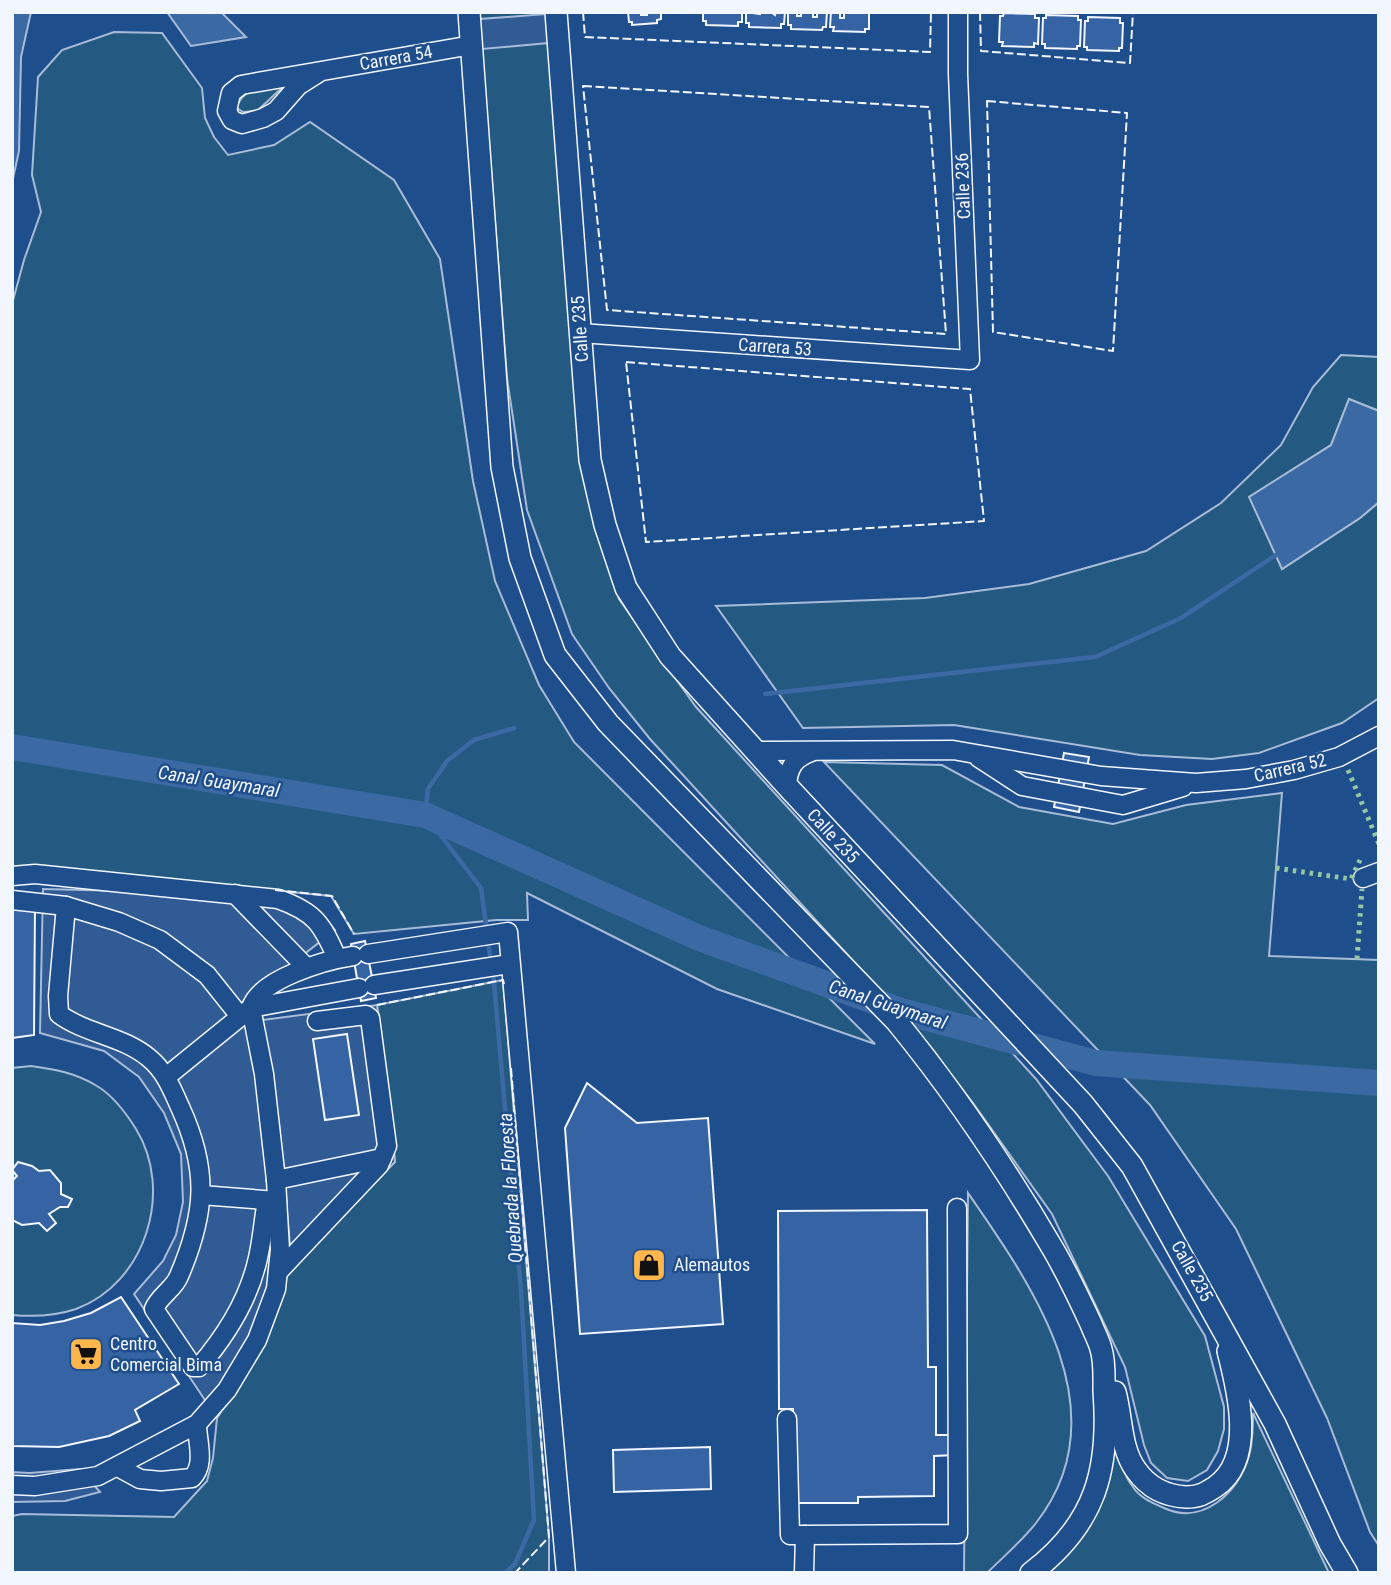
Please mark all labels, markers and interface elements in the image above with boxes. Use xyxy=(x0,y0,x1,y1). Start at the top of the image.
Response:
street label: Carrera 54 xyxy=(358,41,434,74)
street label: Calle 236 xyxy=(951,153,974,220)
street label: Calle 235 xyxy=(567,295,592,363)
street label: Carrera 53 xyxy=(738,333,813,360)
street label: Carrera 52 xyxy=(1252,749,1328,786)
water label: Canal Guaymaral xyxy=(156,761,282,803)
street label: Calle 235 xyxy=(803,804,864,867)
water label: Canal Guaymaral xyxy=(826,975,951,1035)
water label: Quebrada la Floresta xyxy=(494,1112,527,1264)
street label: Calle 235 xyxy=(1167,1237,1218,1305)
shop icon: Alemautos xyxy=(630,1246,668,1284)
place label: Alemautos xyxy=(674,1254,750,1275)
place label: Centro Comercial Bima xyxy=(110,1333,222,1375)
supermarket icon: Centro Comercial Bima xyxy=(67,1335,105,1373)

